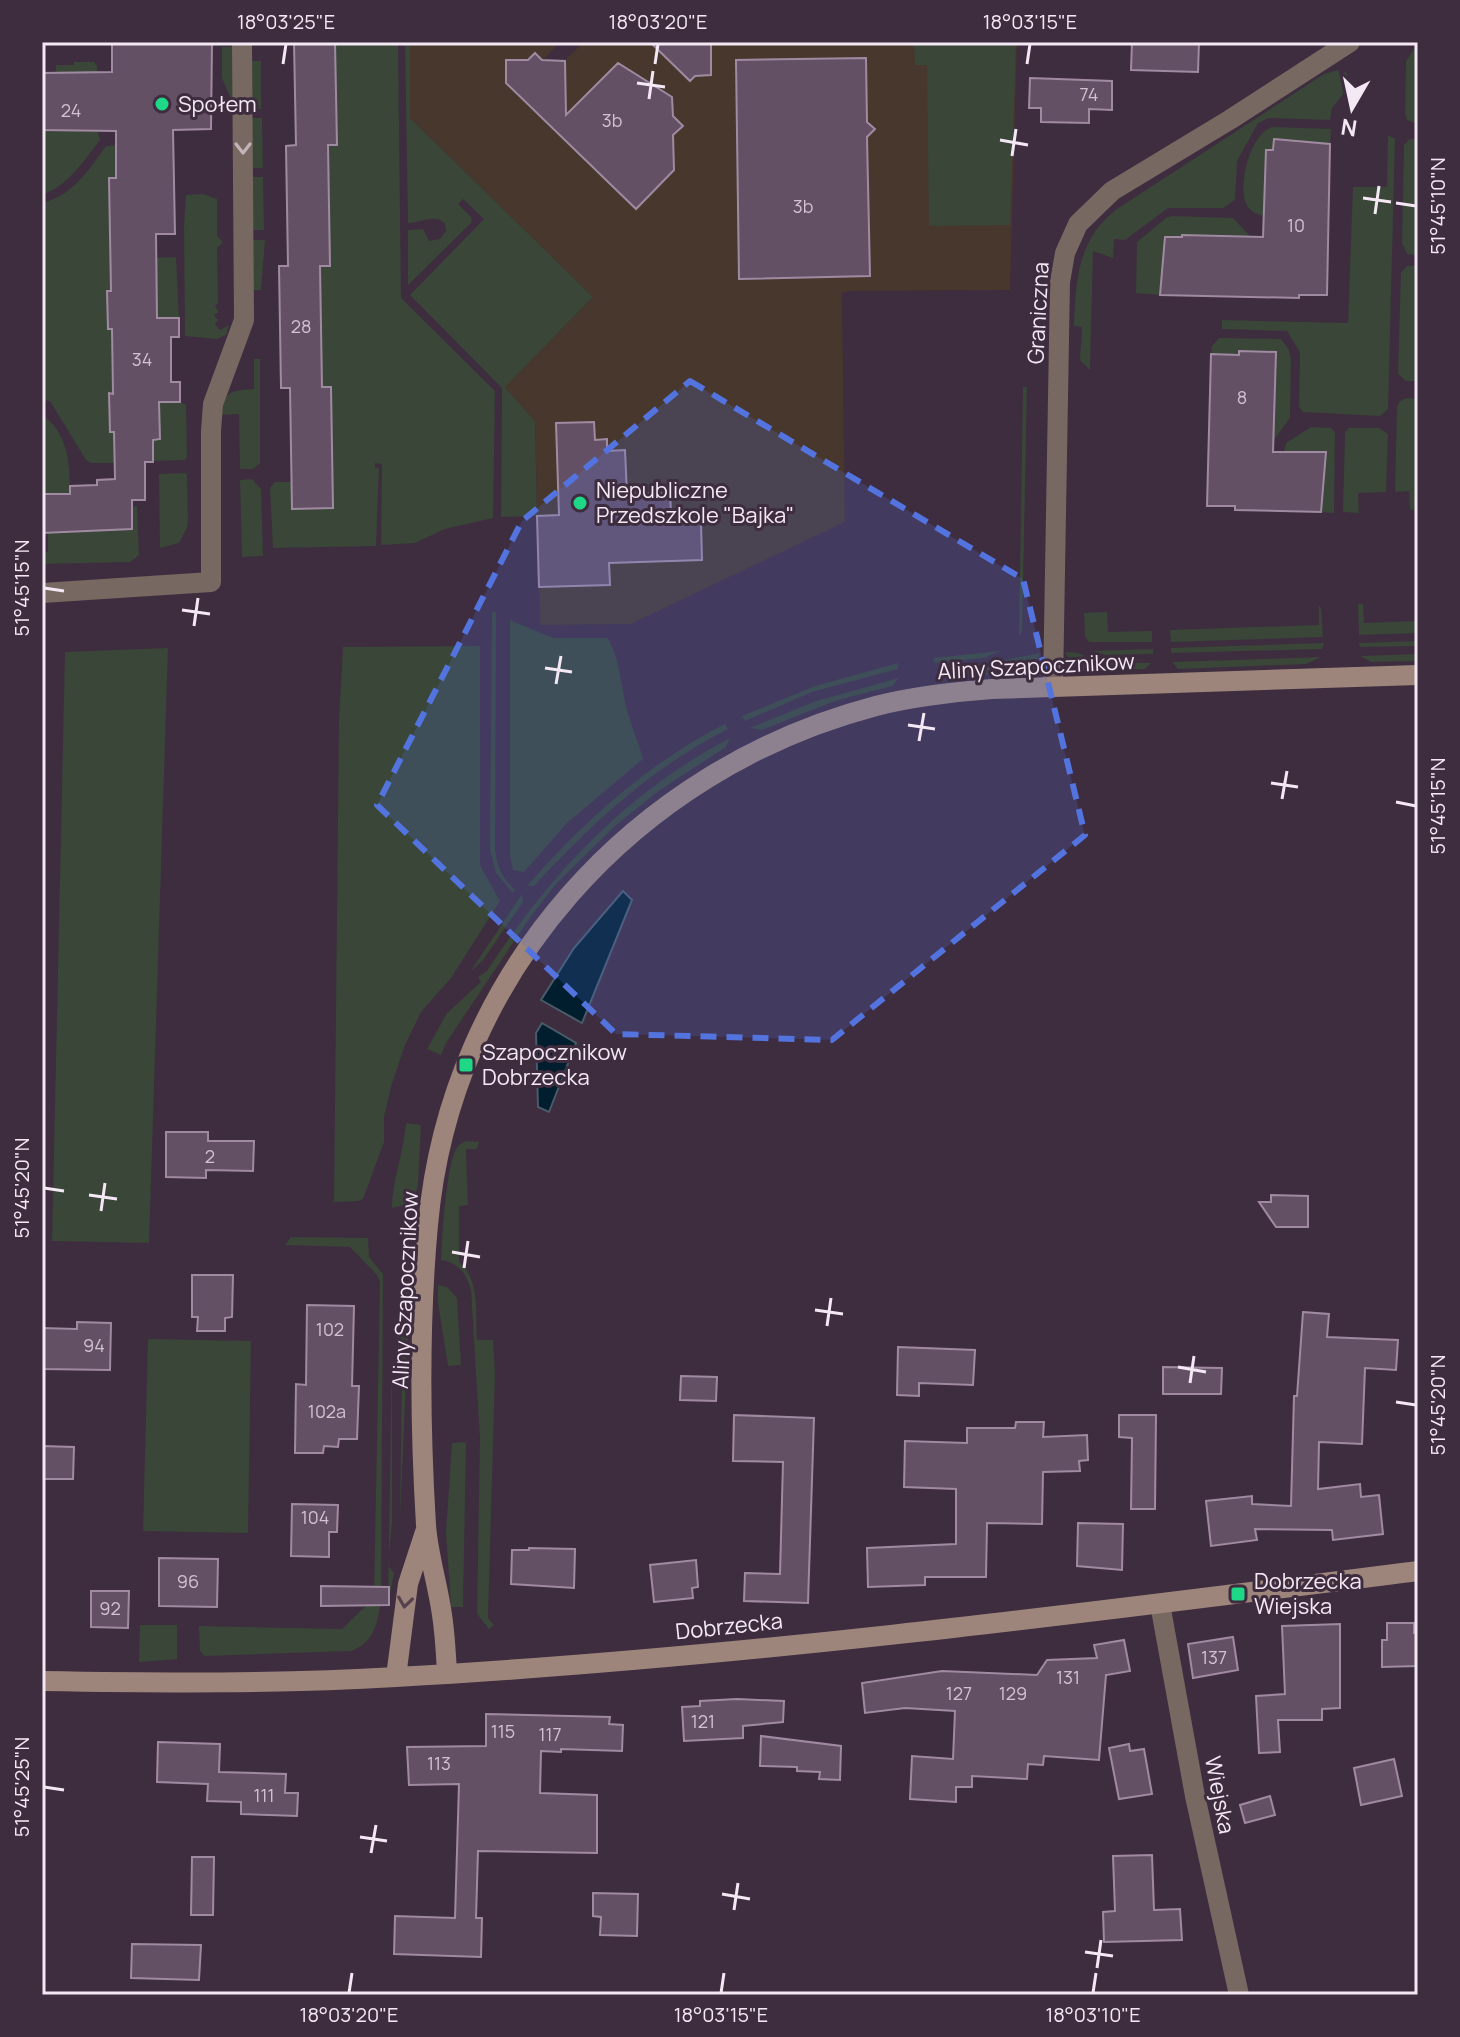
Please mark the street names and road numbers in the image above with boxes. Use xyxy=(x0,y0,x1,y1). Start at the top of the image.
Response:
street label: Graniczna xyxy=(1020,261,1056,365)
street label: Aliny Szapocznikow xyxy=(936,646,1136,686)
street label: Aliny Szapocznikow xyxy=(385,1190,425,1390)
street label: Dobrzecka xyxy=(674,1605,784,1647)
street label: Wiejska xyxy=(1198,1754,1242,1836)

